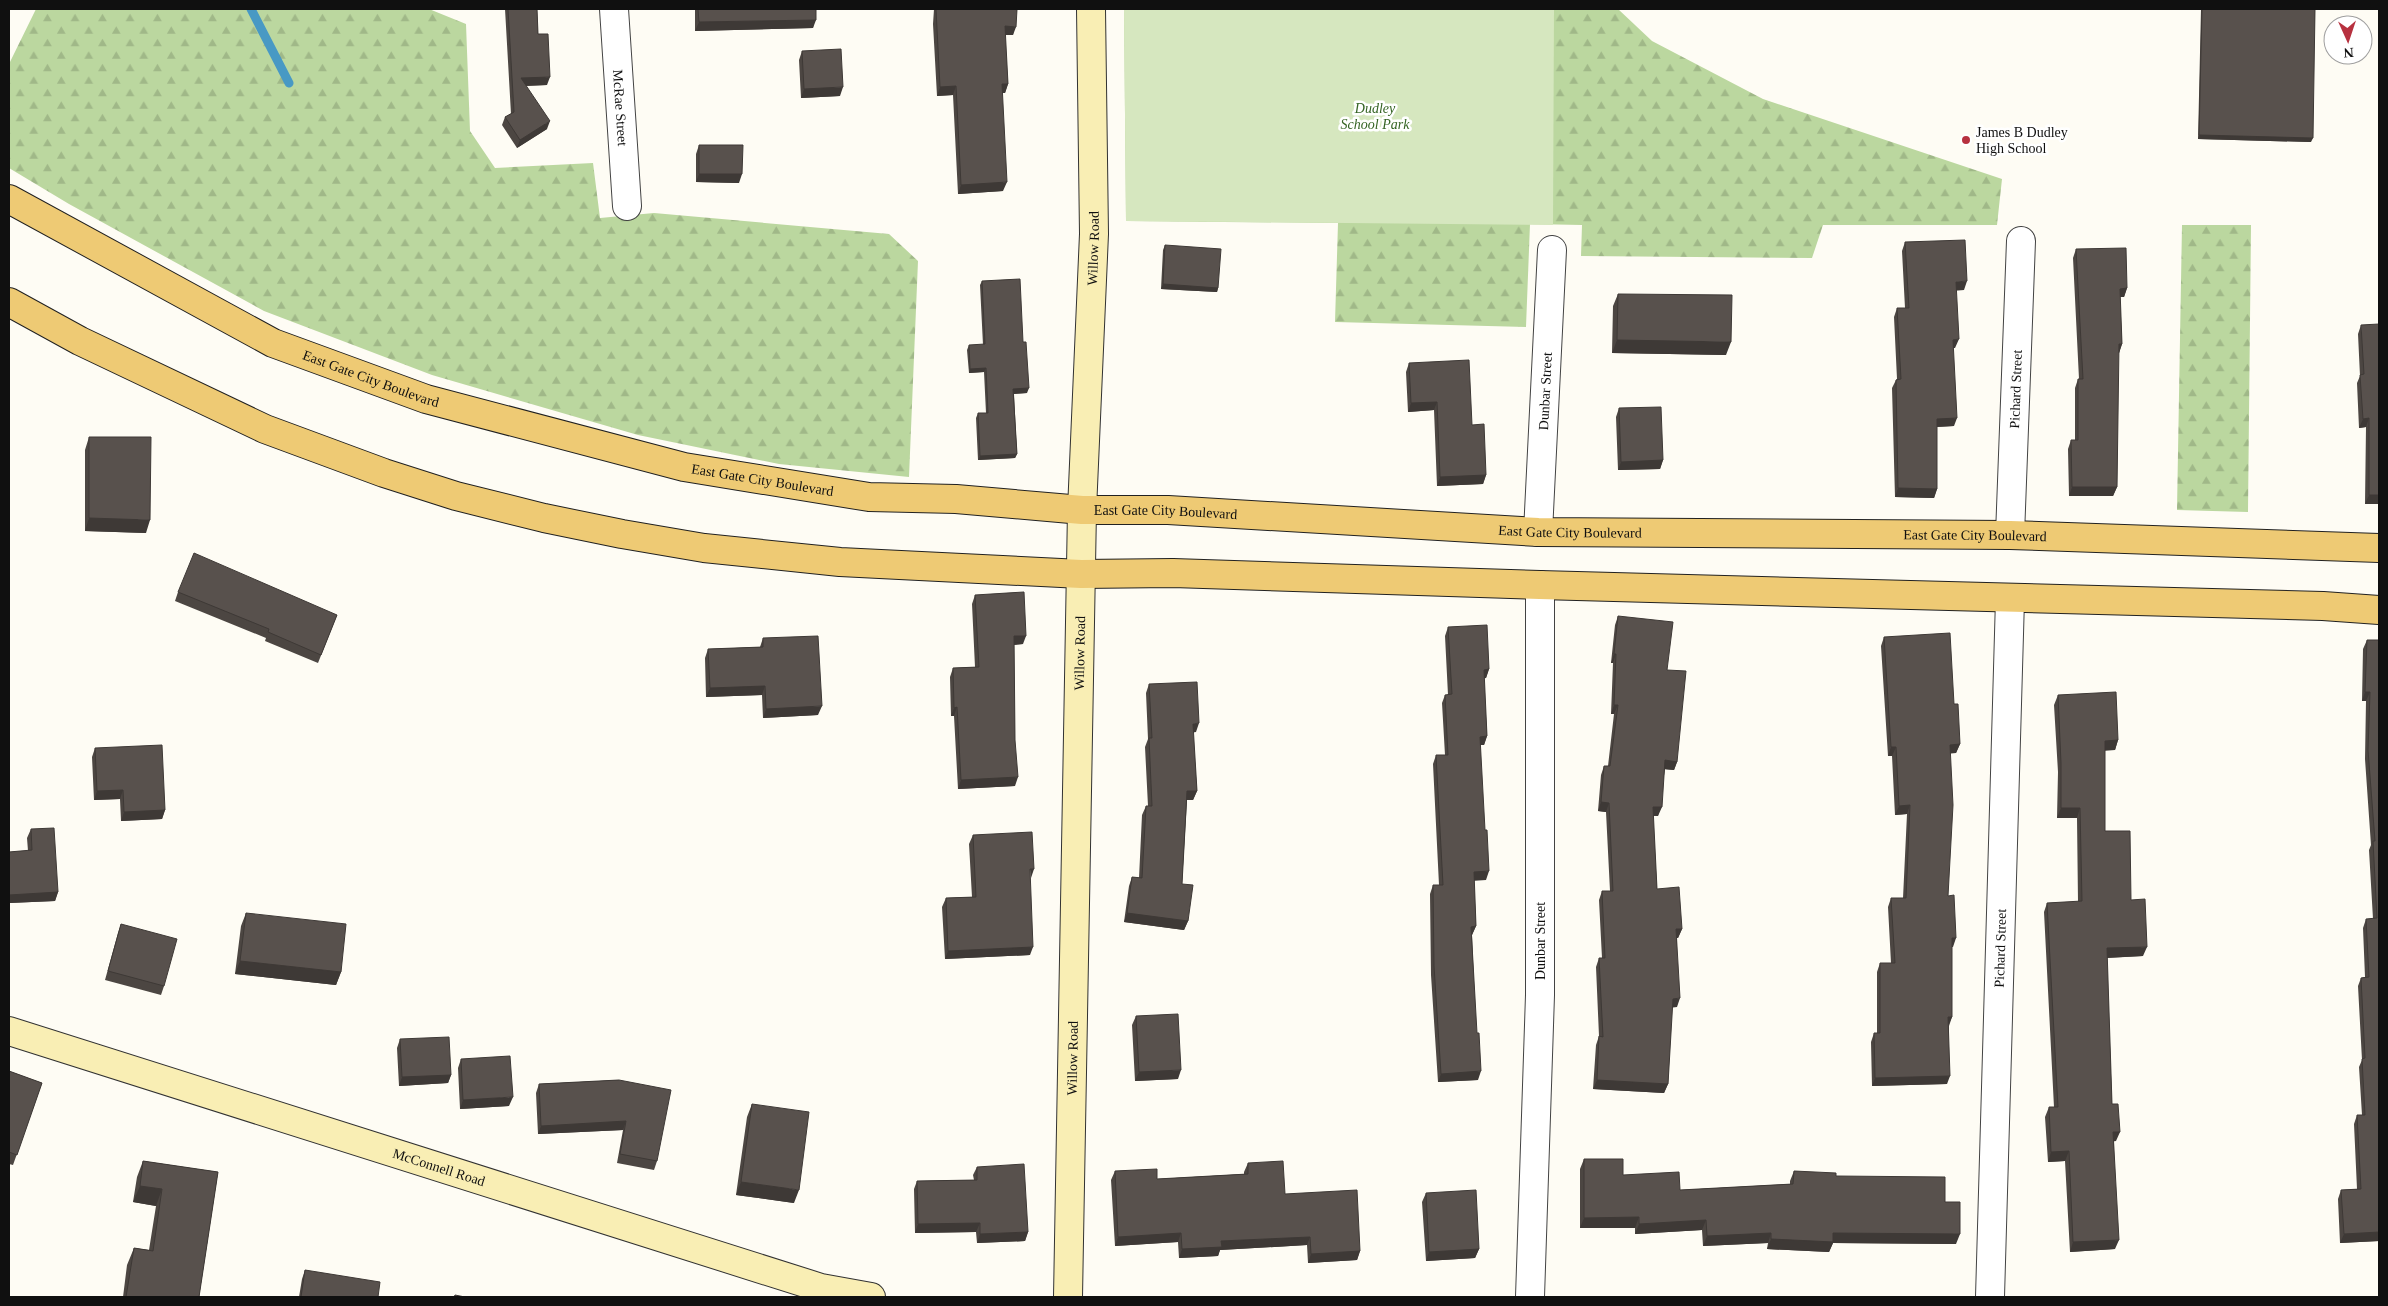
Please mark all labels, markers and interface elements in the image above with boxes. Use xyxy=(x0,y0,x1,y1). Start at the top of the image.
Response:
north arrow xyxy=(2323,15,2373,65)
text: N xyxy=(2343,45,2354,60)
street label: McRae Street xyxy=(611,69,631,147)
park label: Dudley School Park xyxy=(1341,101,1410,132)
place label: James B Dudley High School xyxy=(1976,125,2068,156)
marker: James B Dudley High School xyxy=(1960,134,1972,146)
street label: Willow Road xyxy=(1084,211,1102,286)
street label: East Gate City Boulevard xyxy=(301,347,441,410)
street label: Pichard Street xyxy=(2006,349,2024,429)
street label: Dunbar Street xyxy=(1536,352,1554,431)
street label: East Gate City Boulevard xyxy=(690,461,835,499)
street label: East Gate City Boulevard xyxy=(1094,503,1238,522)
street label: East Gate City Boulevard xyxy=(1498,522,1642,540)
street label: East Gate City Boulevard xyxy=(1903,527,2047,544)
street label: Willow Road xyxy=(1071,616,1088,690)
street label: Dunbar Street xyxy=(1533,902,1548,980)
street label: Pichard Street xyxy=(1991,908,2009,988)
street label: Willow Road xyxy=(1064,1021,1080,1095)
street label: McConnell Road xyxy=(391,1145,487,1189)

